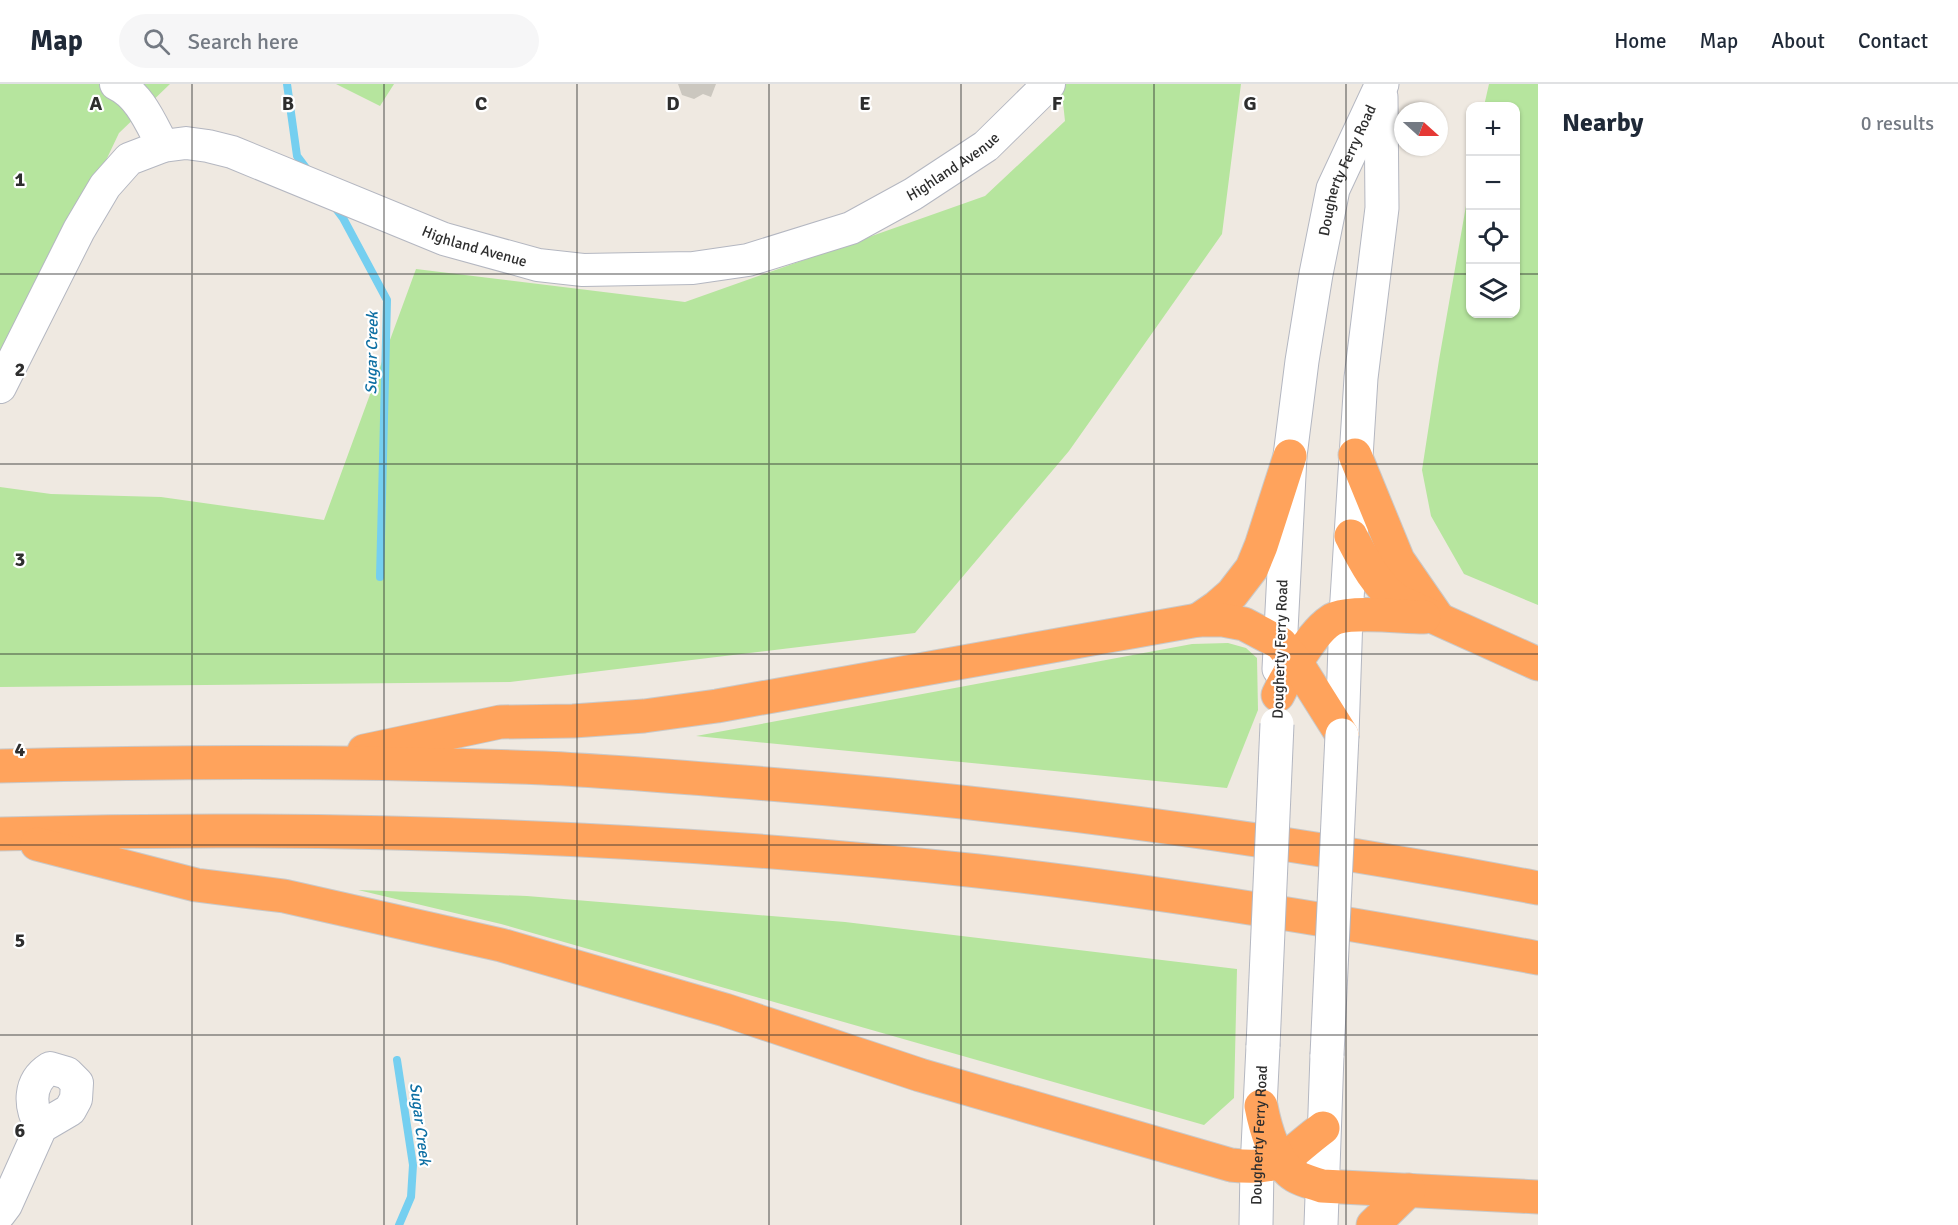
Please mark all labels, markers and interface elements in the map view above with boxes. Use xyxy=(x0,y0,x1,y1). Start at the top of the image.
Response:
search box xyxy=(119,14,539,68)
text: Map xyxy=(30,24,83,58)
icon: search xyxy=(140,25,173,58)
text: Search here xyxy=(188,28,299,55)
text: Home xyxy=(1614,28,1667,54)
text: Map xyxy=(1700,28,1738,54)
text: About xyxy=(1771,28,1825,54)
text: Contact xyxy=(1858,28,1928,54)
text: A xyxy=(90,91,103,116)
text: B xyxy=(282,91,294,116)
text: C xyxy=(475,91,487,116)
text: D xyxy=(666,91,680,116)
text: E xyxy=(859,91,871,116)
text: F xyxy=(1052,91,1063,116)
text: G xyxy=(1243,91,1257,116)
street label: Dougherty Ferry Road xyxy=(1315,102,1380,238)
north arrow xyxy=(1394,102,1448,156)
map controls xyxy=(1466,102,1520,318)
button: + xyxy=(1466,102,1520,156)
text: Nearby xyxy=(1562,107,1643,139)
text: 0 results xyxy=(1861,111,1934,136)
street label: Highland Avenue xyxy=(903,129,1003,205)
button: − xyxy=(1466,156,1520,210)
text: 1 xyxy=(15,167,26,192)
button: locate xyxy=(1466,210,1520,264)
street label: Highland Avenue xyxy=(419,222,529,271)
button: layers xyxy=(1466,264,1520,318)
water label: Sugar Creek xyxy=(361,309,383,395)
text: 2 xyxy=(15,357,25,382)
text: 3 xyxy=(15,547,25,572)
street label: Dougherty Ferry Road xyxy=(1269,579,1291,719)
text: 4 xyxy=(15,737,26,762)
text: 5 xyxy=(15,928,25,953)
street label: Dougherty Ferry Road xyxy=(1247,1065,1271,1205)
water label: Sugar Creek xyxy=(405,1082,435,1168)
text: 6 xyxy=(15,1118,26,1143)

